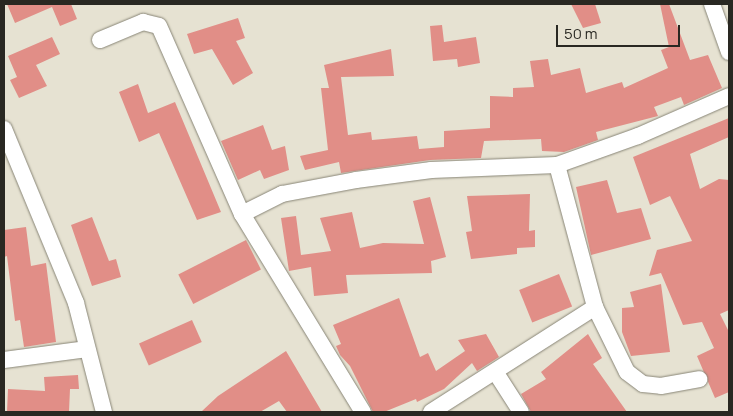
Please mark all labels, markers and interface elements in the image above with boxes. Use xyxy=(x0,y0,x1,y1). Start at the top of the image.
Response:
scale bar xyxy=(558,15,682,47)
text: 50 m xyxy=(564,23,598,44)

